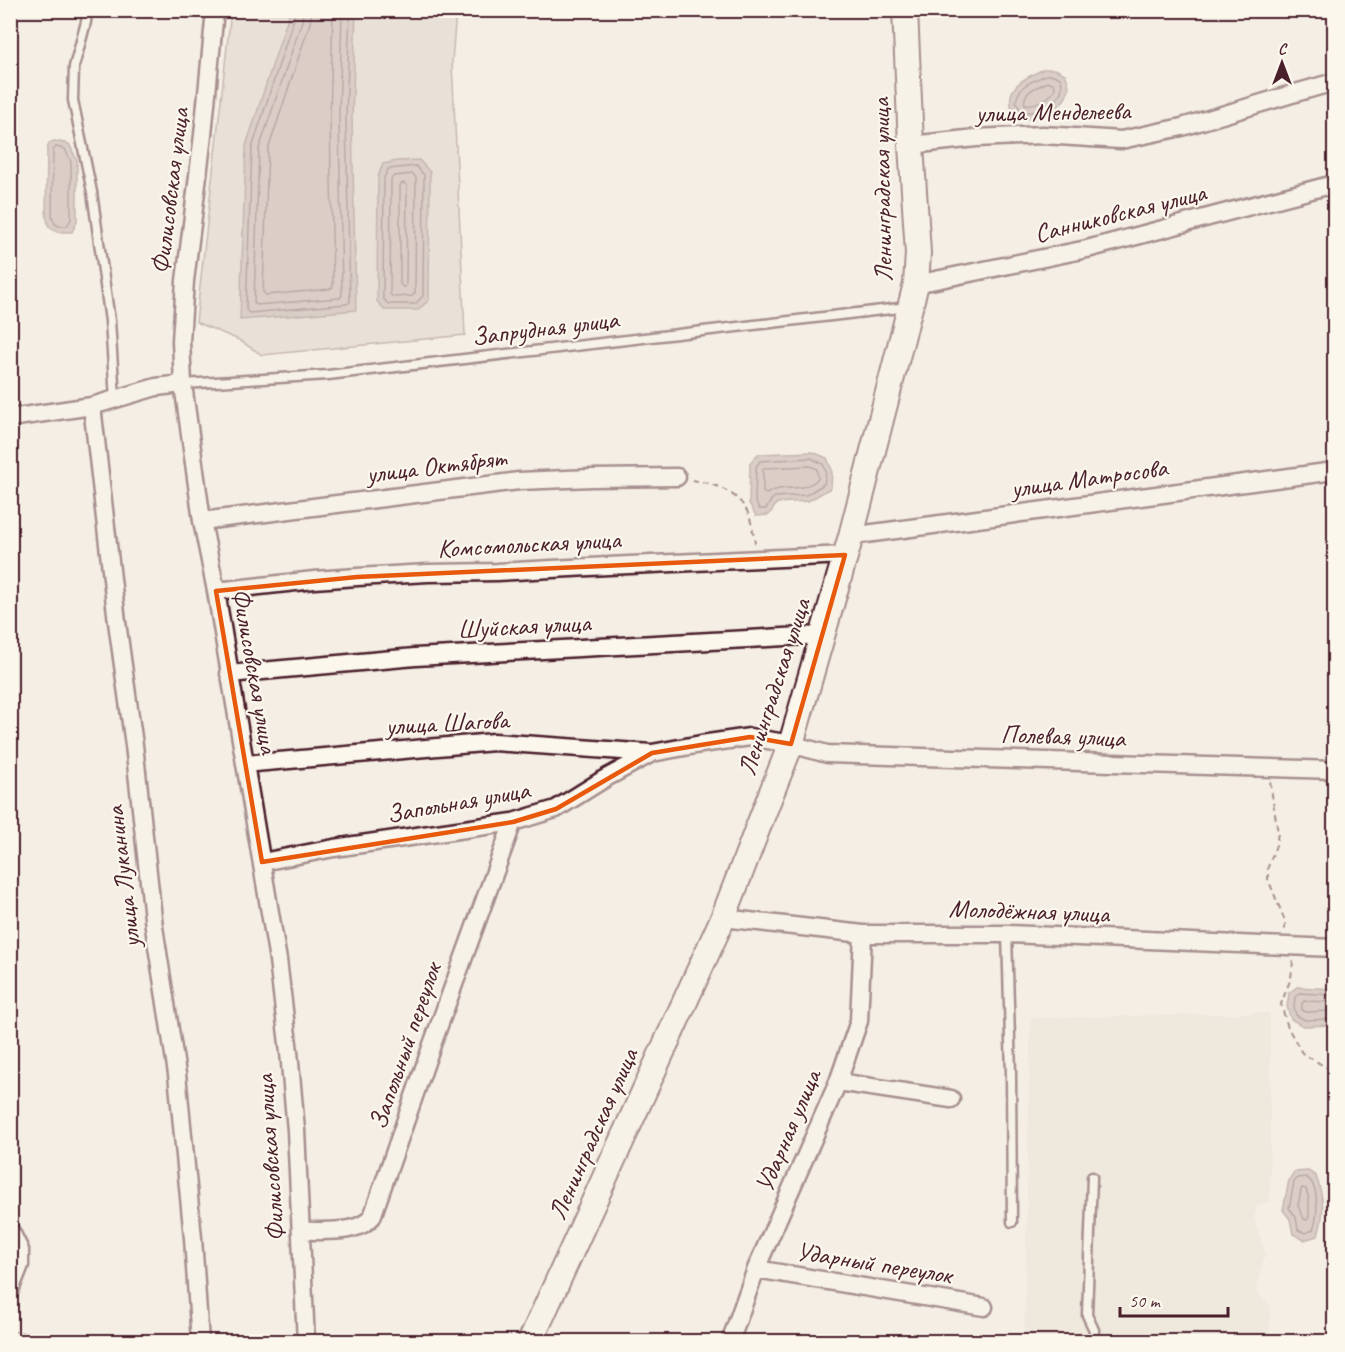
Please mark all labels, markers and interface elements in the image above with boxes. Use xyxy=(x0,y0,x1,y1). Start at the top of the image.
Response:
north arrow xyxy=(1252,33,1312,93)
text: С xyxy=(1278,39,1288,59)
street label: улица Менделеева xyxy=(973,94,1132,130)
street label: Ленинградская улица xyxy=(864,96,900,282)
street label: Филисовская улица xyxy=(143,105,197,276)
street label: Санниковская улица xyxy=(1031,175,1211,250)
street label: Запрудная улица xyxy=(470,302,622,353)
street label: улица Октябрят xyxy=(363,441,509,491)
street label: улица Матросова xyxy=(1007,450,1171,506)
street label: Комсомольская улица xyxy=(437,523,623,565)
street label: Филисовская улица xyxy=(224,586,286,758)
street label: Ленинградская улица xyxy=(730,593,819,780)
street label: Шуйская улица xyxy=(457,606,593,646)
street label: улица Шагова xyxy=(383,703,512,743)
street label: Полевая улица xyxy=(1000,717,1127,755)
street label: Запольная улица xyxy=(384,773,534,831)
street label: улица Луканина xyxy=(98,803,148,952)
street label: Молодёжная улица xyxy=(948,892,1111,930)
street label: Запольный переулок xyxy=(361,956,450,1134)
street label: Ленинградская улица xyxy=(541,1042,646,1225)
street label: Ударная улица xyxy=(748,1063,829,1197)
street label: Филисовская улица xyxy=(248,1072,292,1242)
street label: Ударный переулок xyxy=(794,1234,956,1292)
scale bar xyxy=(1120,1280,1228,1318)
text: 50 m xyxy=(1129,1290,1162,1312)

